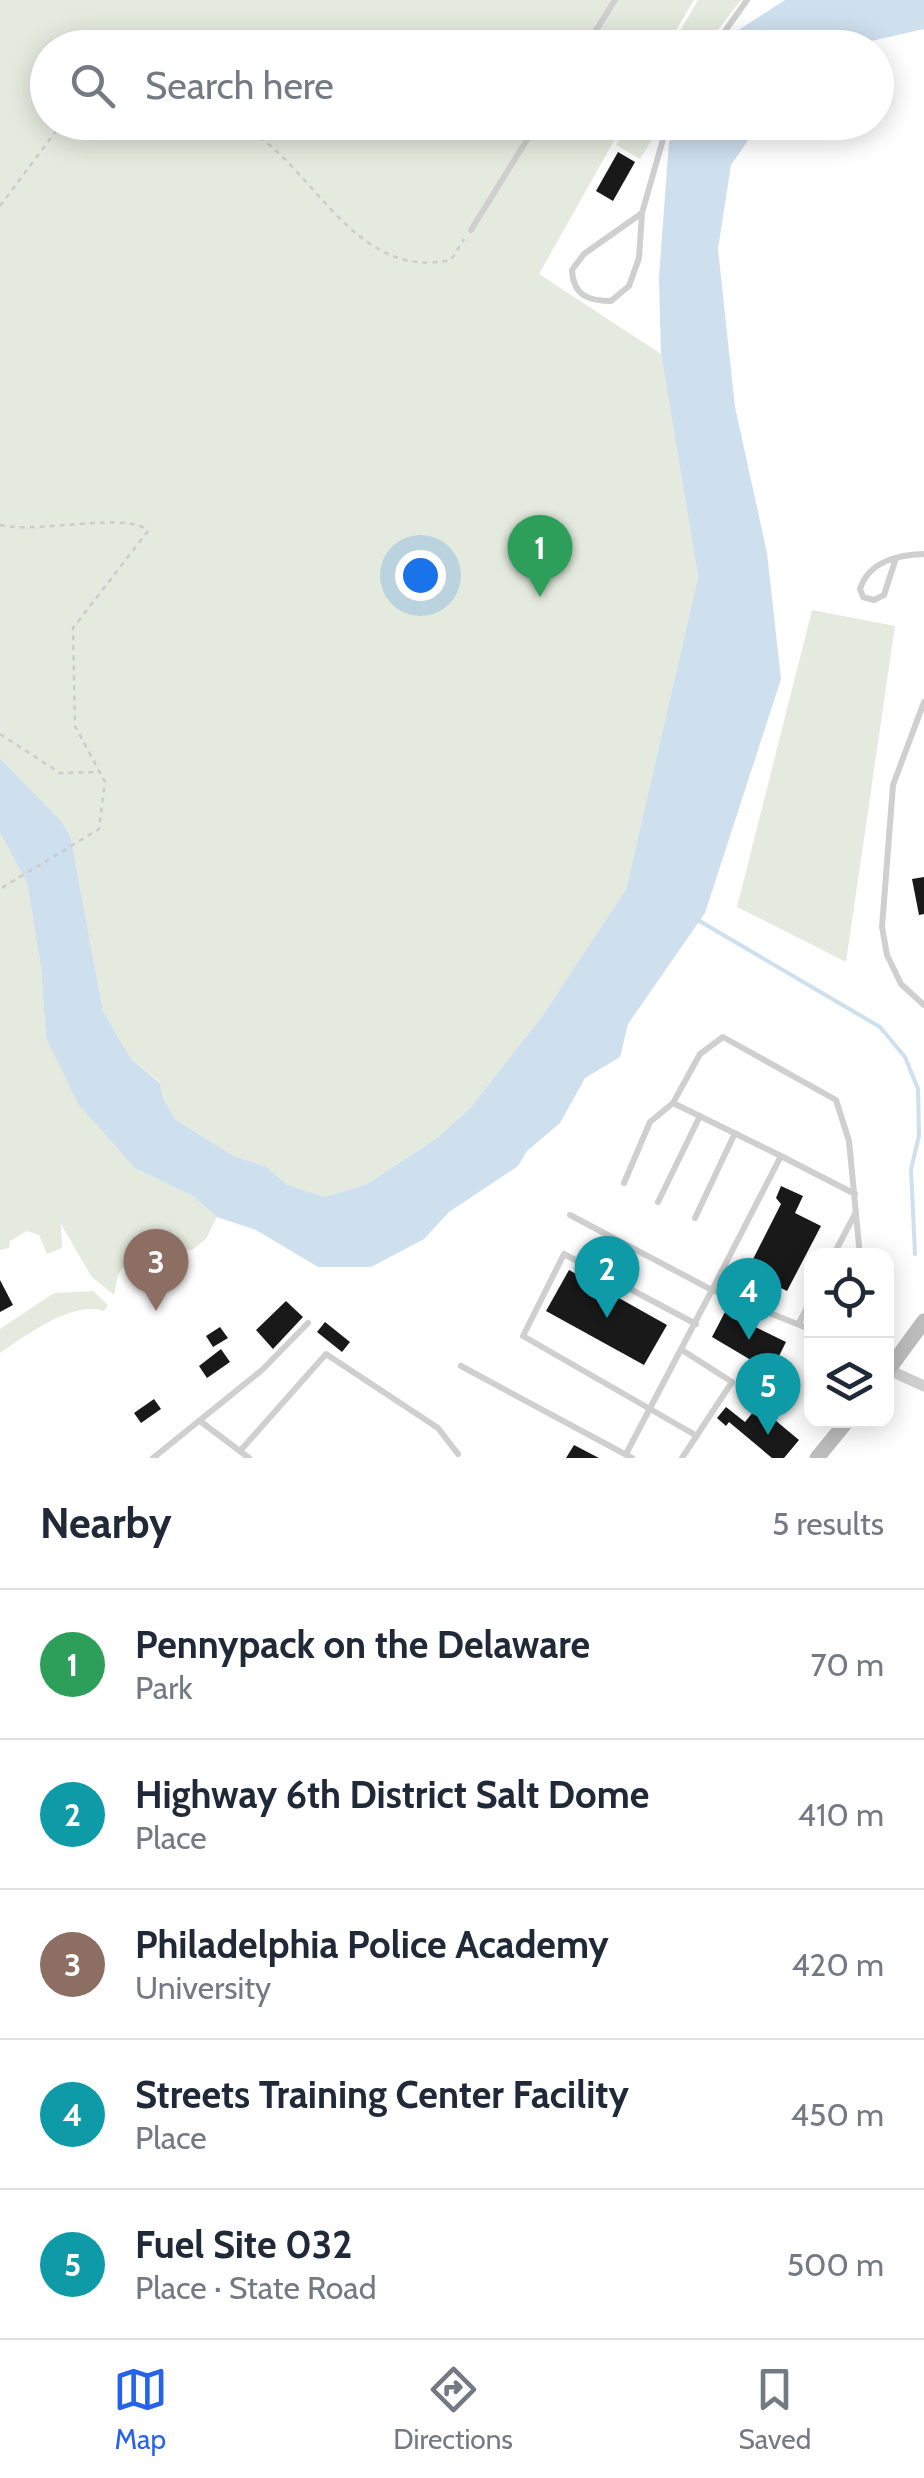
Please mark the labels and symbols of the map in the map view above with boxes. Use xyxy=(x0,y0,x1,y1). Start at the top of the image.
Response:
pin: 1 xyxy=(508,514,572,597)
your location xyxy=(395,550,446,601)
pin: 3 xyxy=(124,1228,188,1311)
pin: 2 xyxy=(574,1236,640,1318)
pin: 4 xyxy=(716,1258,782,1340)
pin: 5 xyxy=(736,1352,800,1435)

